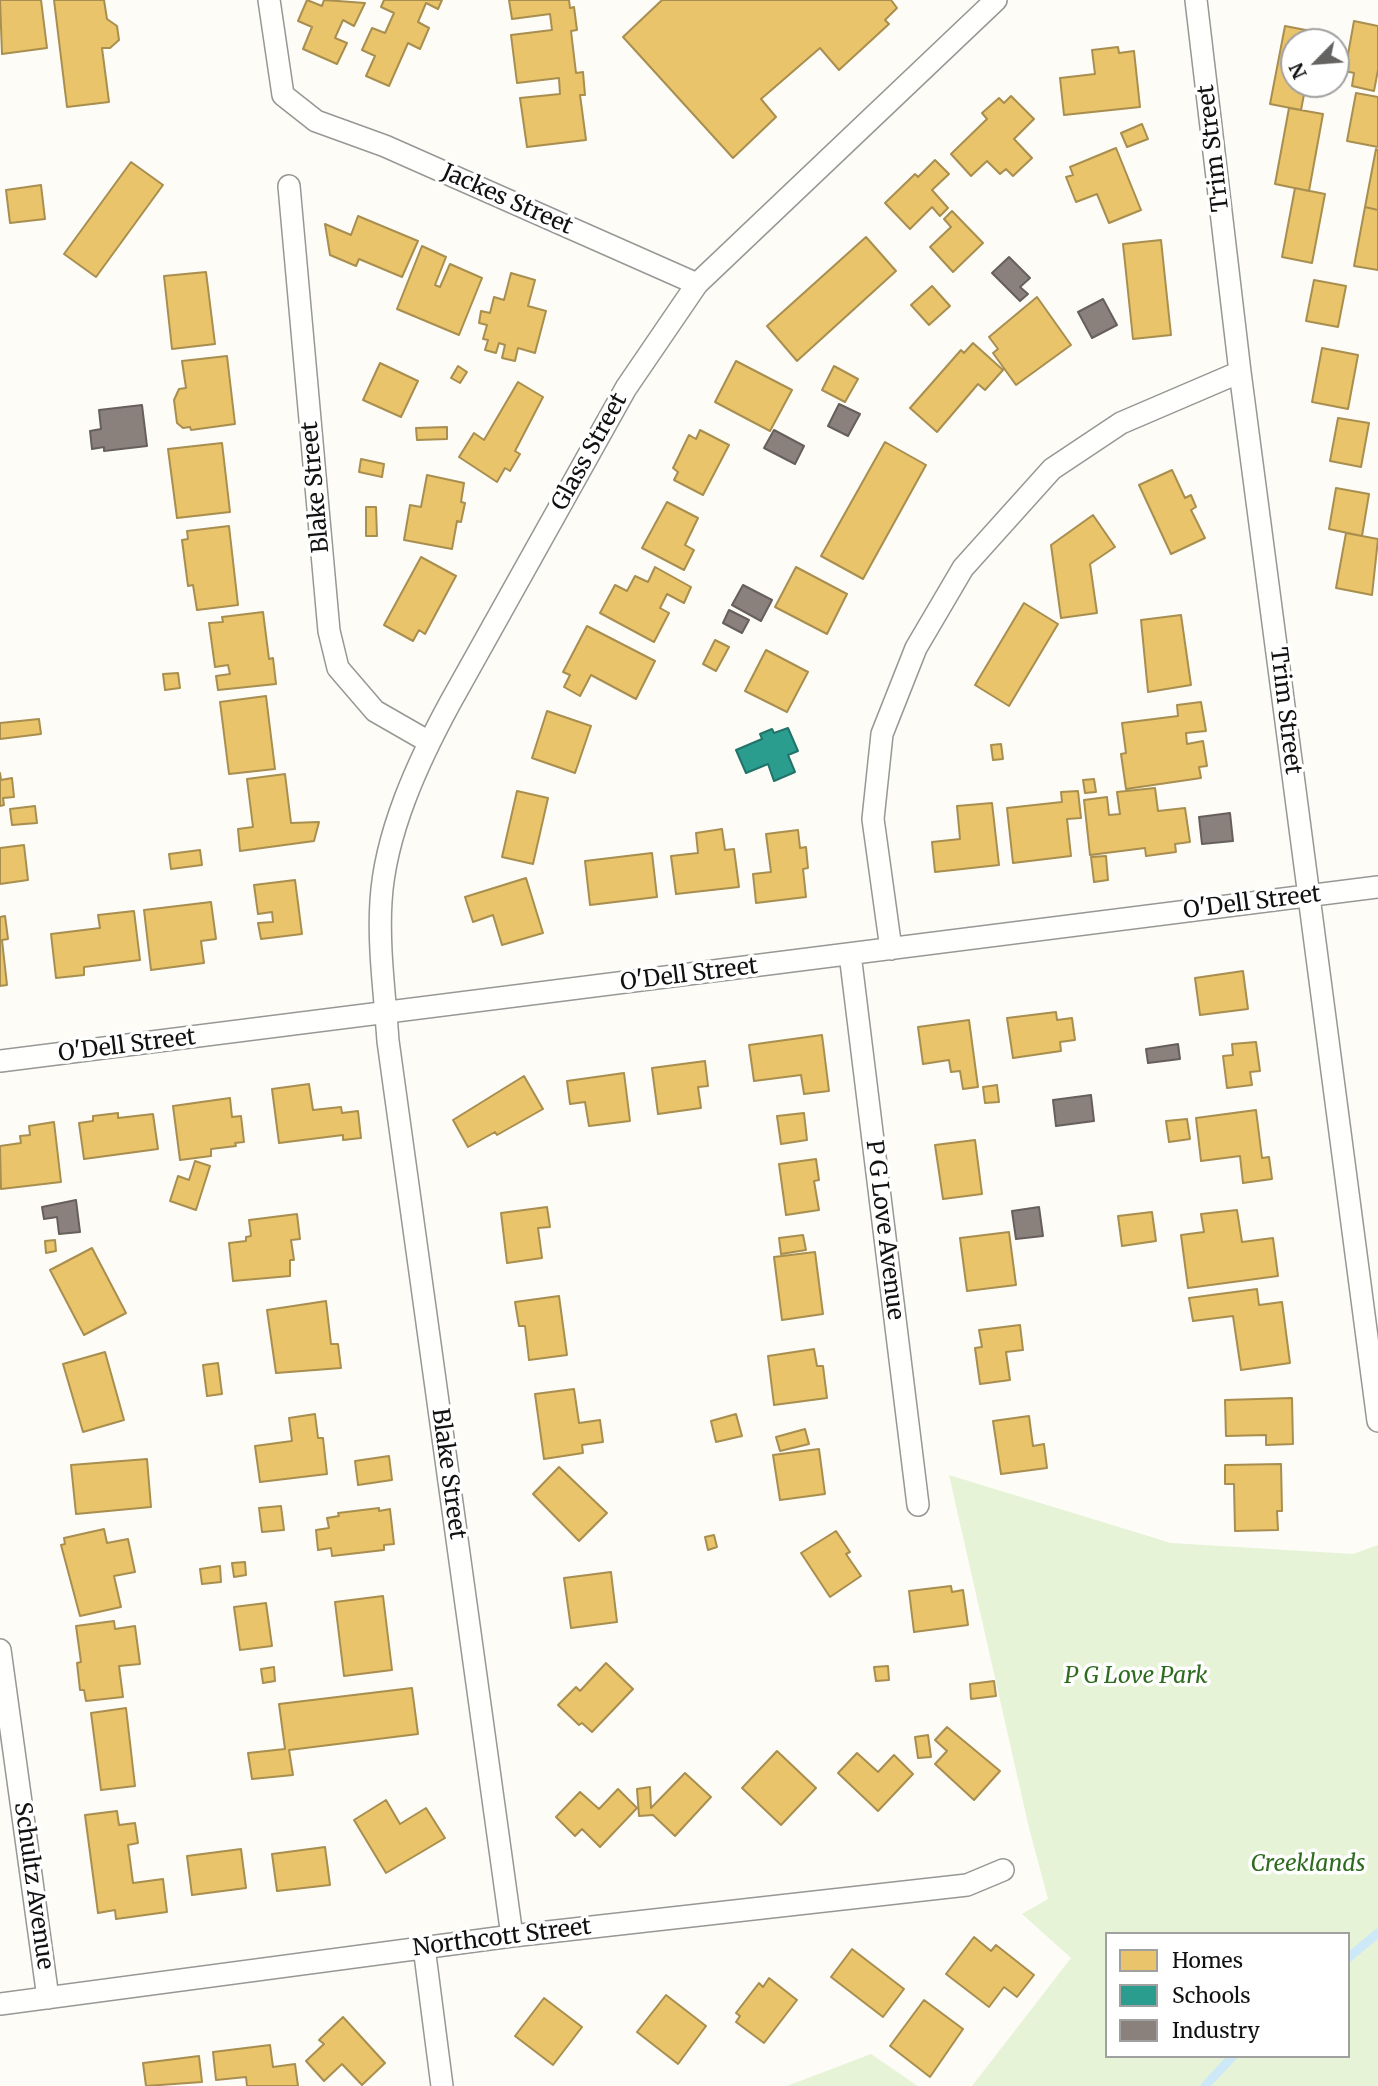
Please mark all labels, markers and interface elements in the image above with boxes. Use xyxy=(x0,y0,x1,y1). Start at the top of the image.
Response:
north arrow xyxy=(1280,28,1350,98)
text: N xyxy=(1284,59,1312,83)
street label: Trim Street xyxy=(1193,83,1235,213)
street label: Jackes Street xyxy=(437,159,577,241)
street label: Glass Street xyxy=(546,388,634,516)
street label: Blake Street xyxy=(297,420,335,554)
street label: Trim Street xyxy=(1264,646,1306,776)
street label: O'Dell Street xyxy=(1182,881,1322,925)
street label: O'Dell Street xyxy=(619,953,759,997)
street label: O'Dell Street xyxy=(57,1024,197,1068)
street label: P G Love Avenue xyxy=(859,1138,909,1322)
street label: Blake Street xyxy=(425,1407,471,1541)
park label: P G Love Park xyxy=(1064,1662,1208,1690)
street label: Schultz Avenue xyxy=(8,1801,58,1971)
park label: Creeklands xyxy=(1251,1850,1365,1878)
street label: Northcott Street xyxy=(411,1913,593,1963)
legend xyxy=(1105,1932,1350,2058)
text: Homes xyxy=(1172,1947,1243,1974)
text: Schools xyxy=(1172,1982,1251,2009)
text: Industry xyxy=(1172,2017,1260,2044)

